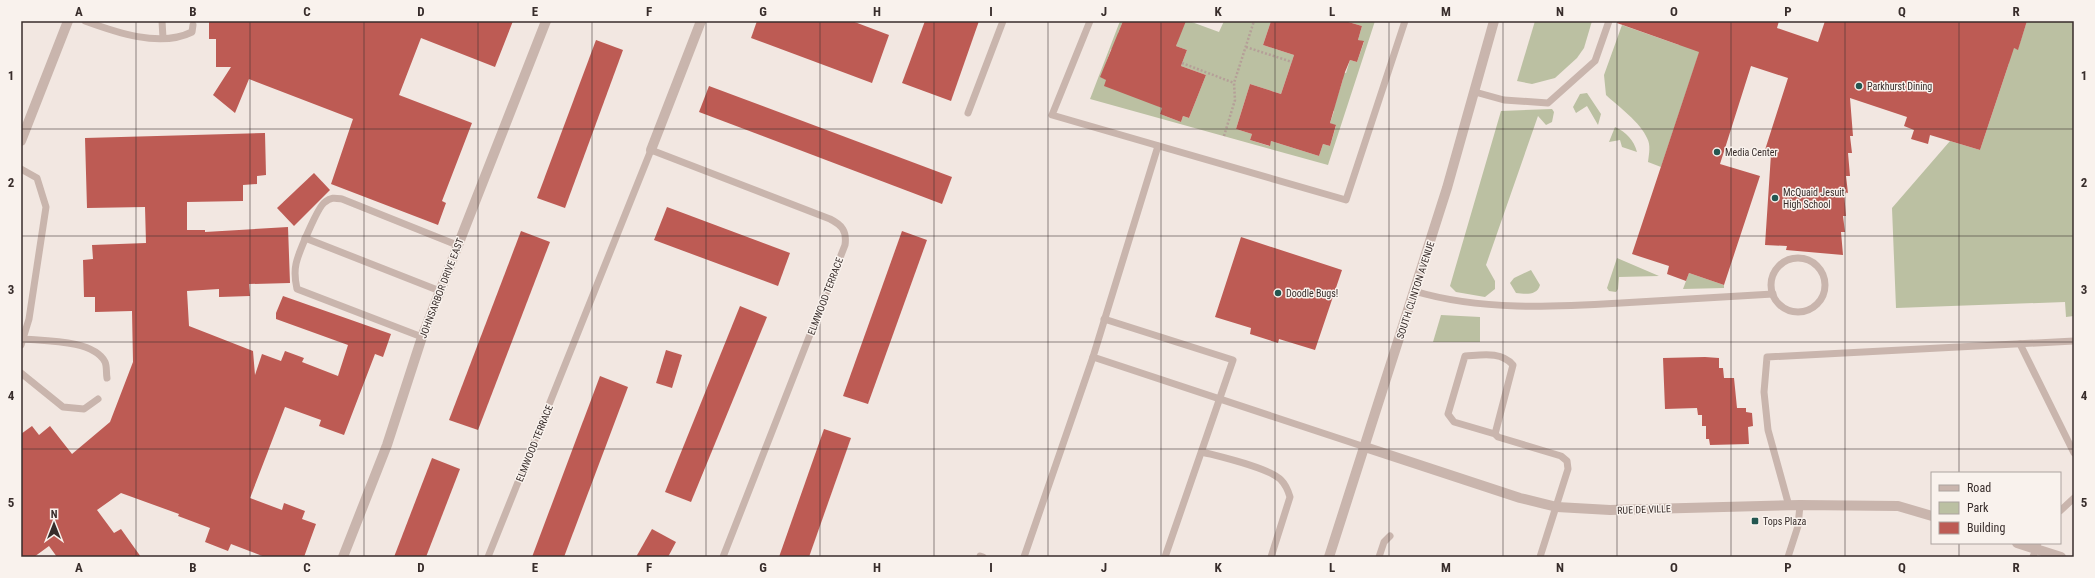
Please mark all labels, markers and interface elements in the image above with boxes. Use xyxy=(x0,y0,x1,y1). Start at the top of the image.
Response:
text: A xyxy=(75,4,83,19)
text: B xyxy=(189,4,197,19)
text: C xyxy=(303,4,311,19)
text: D xyxy=(417,4,425,19)
text: E xyxy=(532,4,539,19)
text: F xyxy=(646,4,652,19)
text: G xyxy=(759,4,767,19)
text: H xyxy=(873,4,881,19)
text: I xyxy=(989,4,993,19)
text: J xyxy=(1101,4,1107,19)
text: K xyxy=(1214,4,1222,19)
text: L xyxy=(1329,4,1335,19)
text: M xyxy=(1441,4,1451,19)
text: N xyxy=(1556,4,1564,19)
text: O xyxy=(1670,4,1678,19)
text: P xyxy=(1784,4,1792,19)
text: Q xyxy=(1898,4,1906,19)
text: R xyxy=(2012,4,2020,19)
text: 1 xyxy=(8,68,14,83)
text: 1 xyxy=(2081,68,2087,83)
marker: Parkhurst Dining xyxy=(1854,81,1864,91)
place label: Parkhurst Dining xyxy=(1867,81,1932,92)
marker: Media Center xyxy=(1712,147,1722,157)
place label: Media Center xyxy=(1725,147,1777,158)
text: 2 xyxy=(8,175,15,190)
text: 2 xyxy=(2081,175,2088,190)
place label: McQuaid Jesuit High School xyxy=(1783,187,1845,210)
marker: McQuaid Jesuit High School xyxy=(1770,193,1780,203)
street label: JOHNSARBOR DRIVE EAST xyxy=(417,237,466,340)
street label: SOUTH CLINTON AVENUE xyxy=(1395,240,1436,340)
street label: ELMWOOD TERRACE xyxy=(806,256,845,336)
text: 3 xyxy=(8,282,14,297)
text: 3 xyxy=(2081,282,2087,297)
marker: Doodle Bugs! xyxy=(1273,288,1283,298)
place label: Doodle Bugs! xyxy=(1286,288,1338,299)
text: 4 xyxy=(8,388,15,403)
text: 4 xyxy=(2081,388,2088,403)
street label: ELMWOOD TERRACE xyxy=(514,403,555,483)
legend xyxy=(1931,472,2061,544)
text: Road xyxy=(1967,481,1991,495)
text: 5 xyxy=(8,495,15,510)
text: 5 xyxy=(2081,495,2088,510)
text: Park xyxy=(1967,501,1989,515)
street label: RUE DE VILLE xyxy=(1617,503,1671,516)
north arrow xyxy=(34,504,74,544)
text: N xyxy=(51,508,58,521)
marker: Tops Plaza xyxy=(1750,516,1760,526)
place label: Tops Plaza xyxy=(1763,516,1807,527)
text: Building xyxy=(1967,521,2005,535)
text: A xyxy=(75,560,83,575)
text: B xyxy=(189,560,197,575)
text: C xyxy=(303,560,311,575)
text: D xyxy=(417,560,425,575)
text: E xyxy=(532,560,539,575)
text: F xyxy=(646,560,652,575)
text: G xyxy=(759,560,767,575)
text: H xyxy=(873,560,881,575)
text: I xyxy=(989,560,993,575)
text: J xyxy=(1101,560,1107,575)
text: K xyxy=(1214,560,1222,575)
text: L xyxy=(1329,560,1335,575)
text: M xyxy=(1441,560,1451,575)
text: N xyxy=(1556,560,1564,575)
text: O xyxy=(1670,560,1678,575)
text: P xyxy=(1784,560,1792,575)
text: Q xyxy=(1898,560,1906,575)
text: R xyxy=(2012,560,2020,575)

